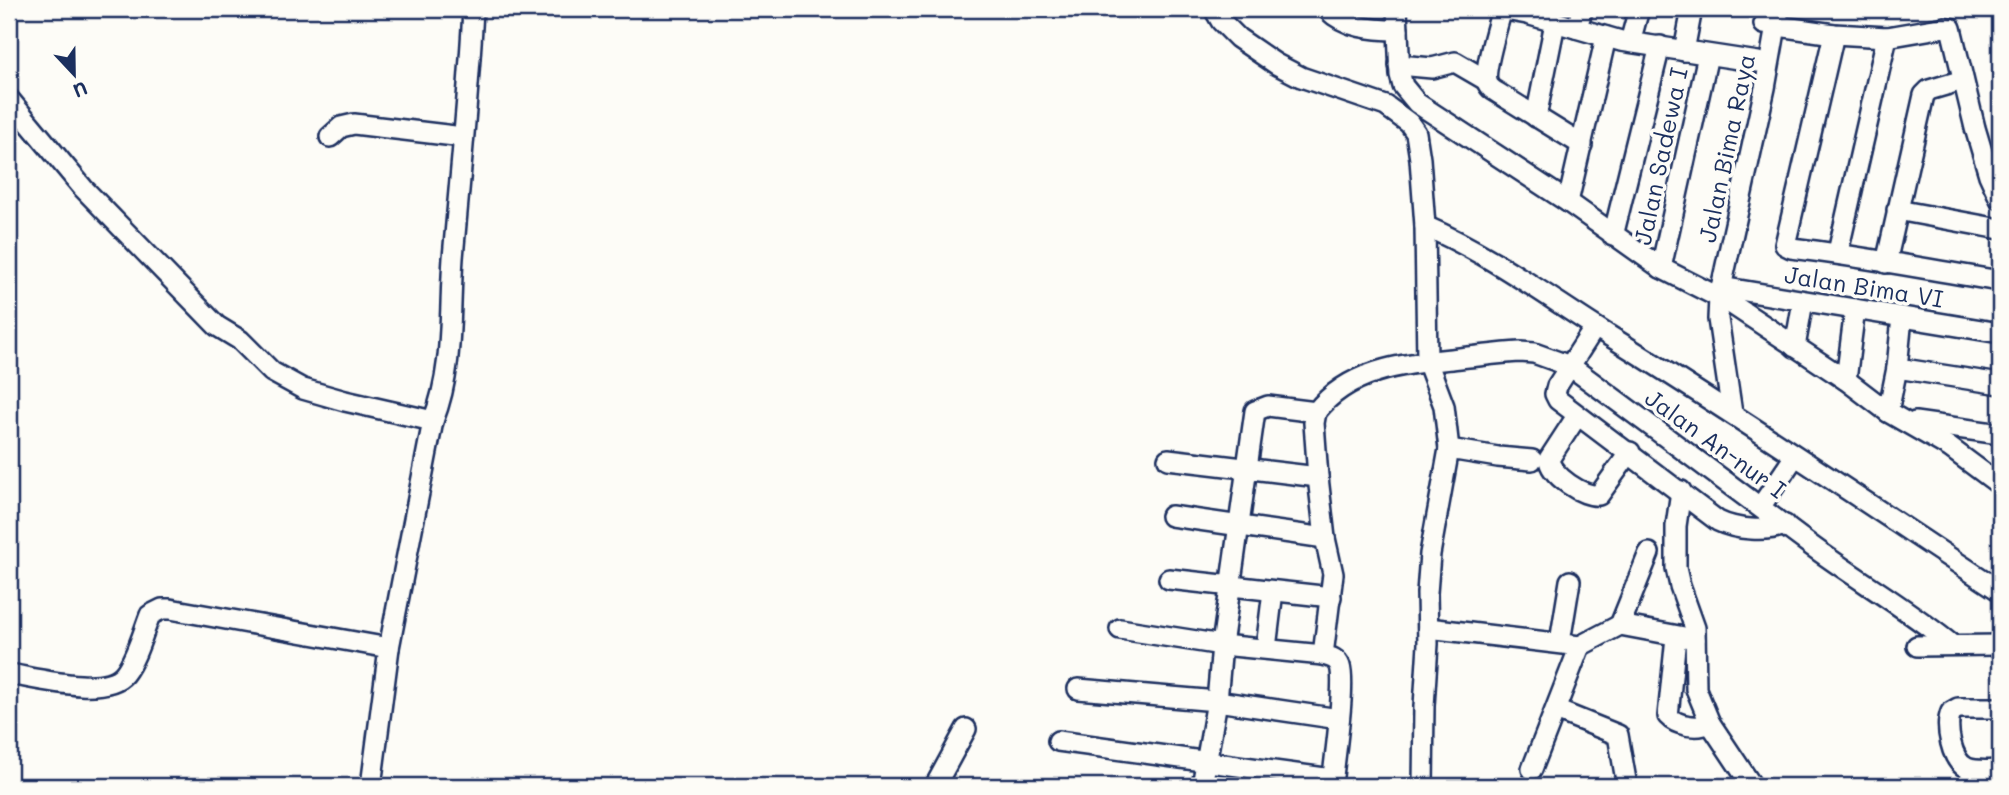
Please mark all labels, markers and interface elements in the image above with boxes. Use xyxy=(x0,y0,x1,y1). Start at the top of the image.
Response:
north arrow xyxy=(38,38,108,108)
street label: Jalan Bima Raya xyxy=(1691,51,1761,245)
street label: Jalan Sadewa I xyxy=(1626,65,1694,247)
text: U xyxy=(70,76,91,104)
street label: Jalan Bima VI xyxy=(1783,258,1945,314)
street label: Jalan An-nur I xyxy=(1639,381,1793,505)

